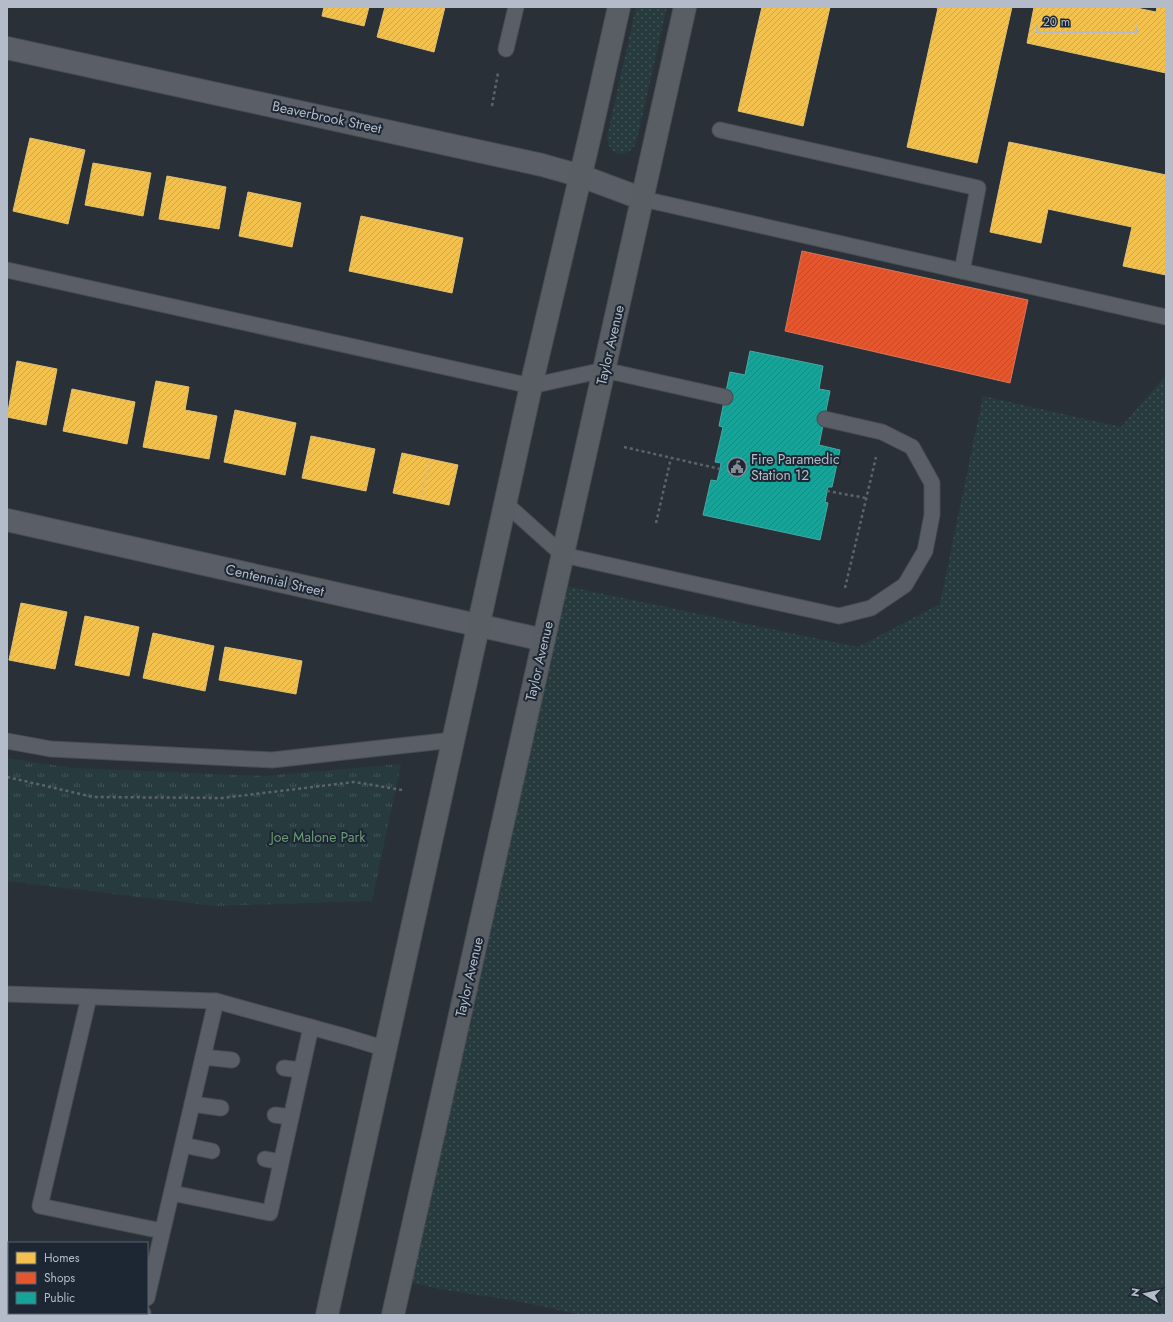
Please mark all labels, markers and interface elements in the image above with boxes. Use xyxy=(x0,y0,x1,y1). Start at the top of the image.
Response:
scale bar xyxy=(1037,8,1137,34)
text: 20 m xyxy=(1043,13,1070,31)
street label: Beaverbrook Street xyxy=(270,96,384,138)
street label: Taylor Avenue xyxy=(591,303,629,387)
place label: Fire Paramedic Station 12 xyxy=(751,449,840,485)
public building icon: Fire Paramedic Station 12 xyxy=(726,456,748,478)
street label: Centennial Street xyxy=(224,559,327,601)
street label: Taylor Avenue xyxy=(520,619,558,703)
park label: Joe Malone Park xyxy=(268,827,366,847)
street label: Taylor Avenue xyxy=(450,935,488,1019)
legend xyxy=(8,1242,148,1314)
text: Homes xyxy=(44,1249,80,1267)
text: Shops xyxy=(44,1269,75,1287)
north arrow xyxy=(1125,1274,1165,1314)
text: N xyxy=(1127,1287,1144,1298)
text: Public xyxy=(44,1289,75,1307)

